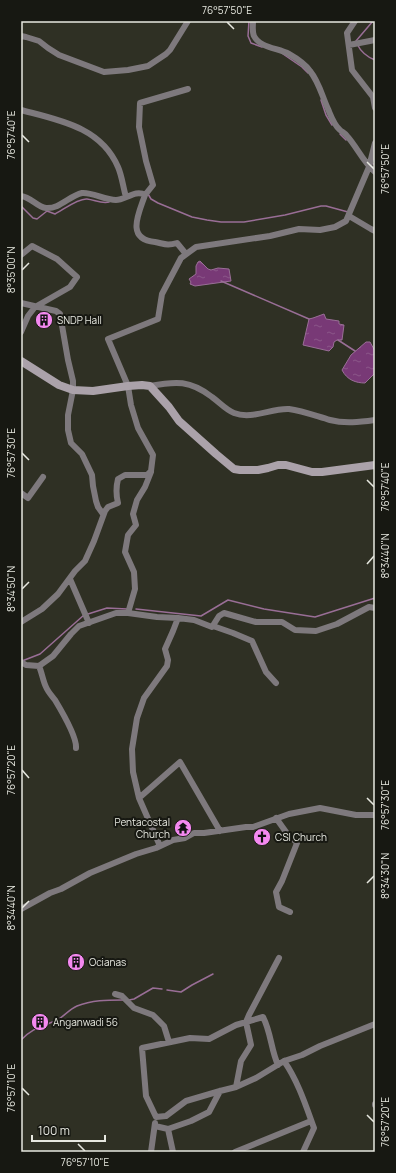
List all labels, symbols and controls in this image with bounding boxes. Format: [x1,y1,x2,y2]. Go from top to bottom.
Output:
text: 76°57'50"E [202,3,252,17]
text: 76°57'40"E [4,110,18,160]
text: 76°57'50"E [378,144,392,194]
text: 8°35'00"N [4,246,18,293]
building icon: SNDP Hall [34,310,54,330]
place label: SNDP Hall [57,313,102,327]
text: 76°57'30"E [4,428,18,478]
text: 76°57'40"E [378,462,392,512]
text: 8°34'40"N [378,533,392,579]
text: 8°34'50"N [4,566,18,612]
text: 76°57'20"E [4,745,18,795]
text: 76°57'30"E [378,780,392,830]
place label: Pentacostal Church [114,815,170,841]
temple icon: Pentacostal Church [173,818,193,838]
church icon: CSI Church [252,827,272,847]
place label: CSI Church [275,830,327,844]
text: 8°34'30"N [378,853,392,899]
text: 8°34'40"N [4,885,18,931]
building icon: Ocianas [66,952,86,972]
place label: Ocianas [89,955,126,969]
building icon: Anganwadi 56 [30,1012,50,1032]
place label: Anganwadi 56 [53,1015,118,1029]
text: 76°57'10"E [4,1064,18,1112]
text: 76°57'20"E [378,1097,392,1147]
scale bar [32,1117,105,1143]
text: 100 m [38,1122,70,1139]
text: 76°57'10"E [61,1155,109,1169]

